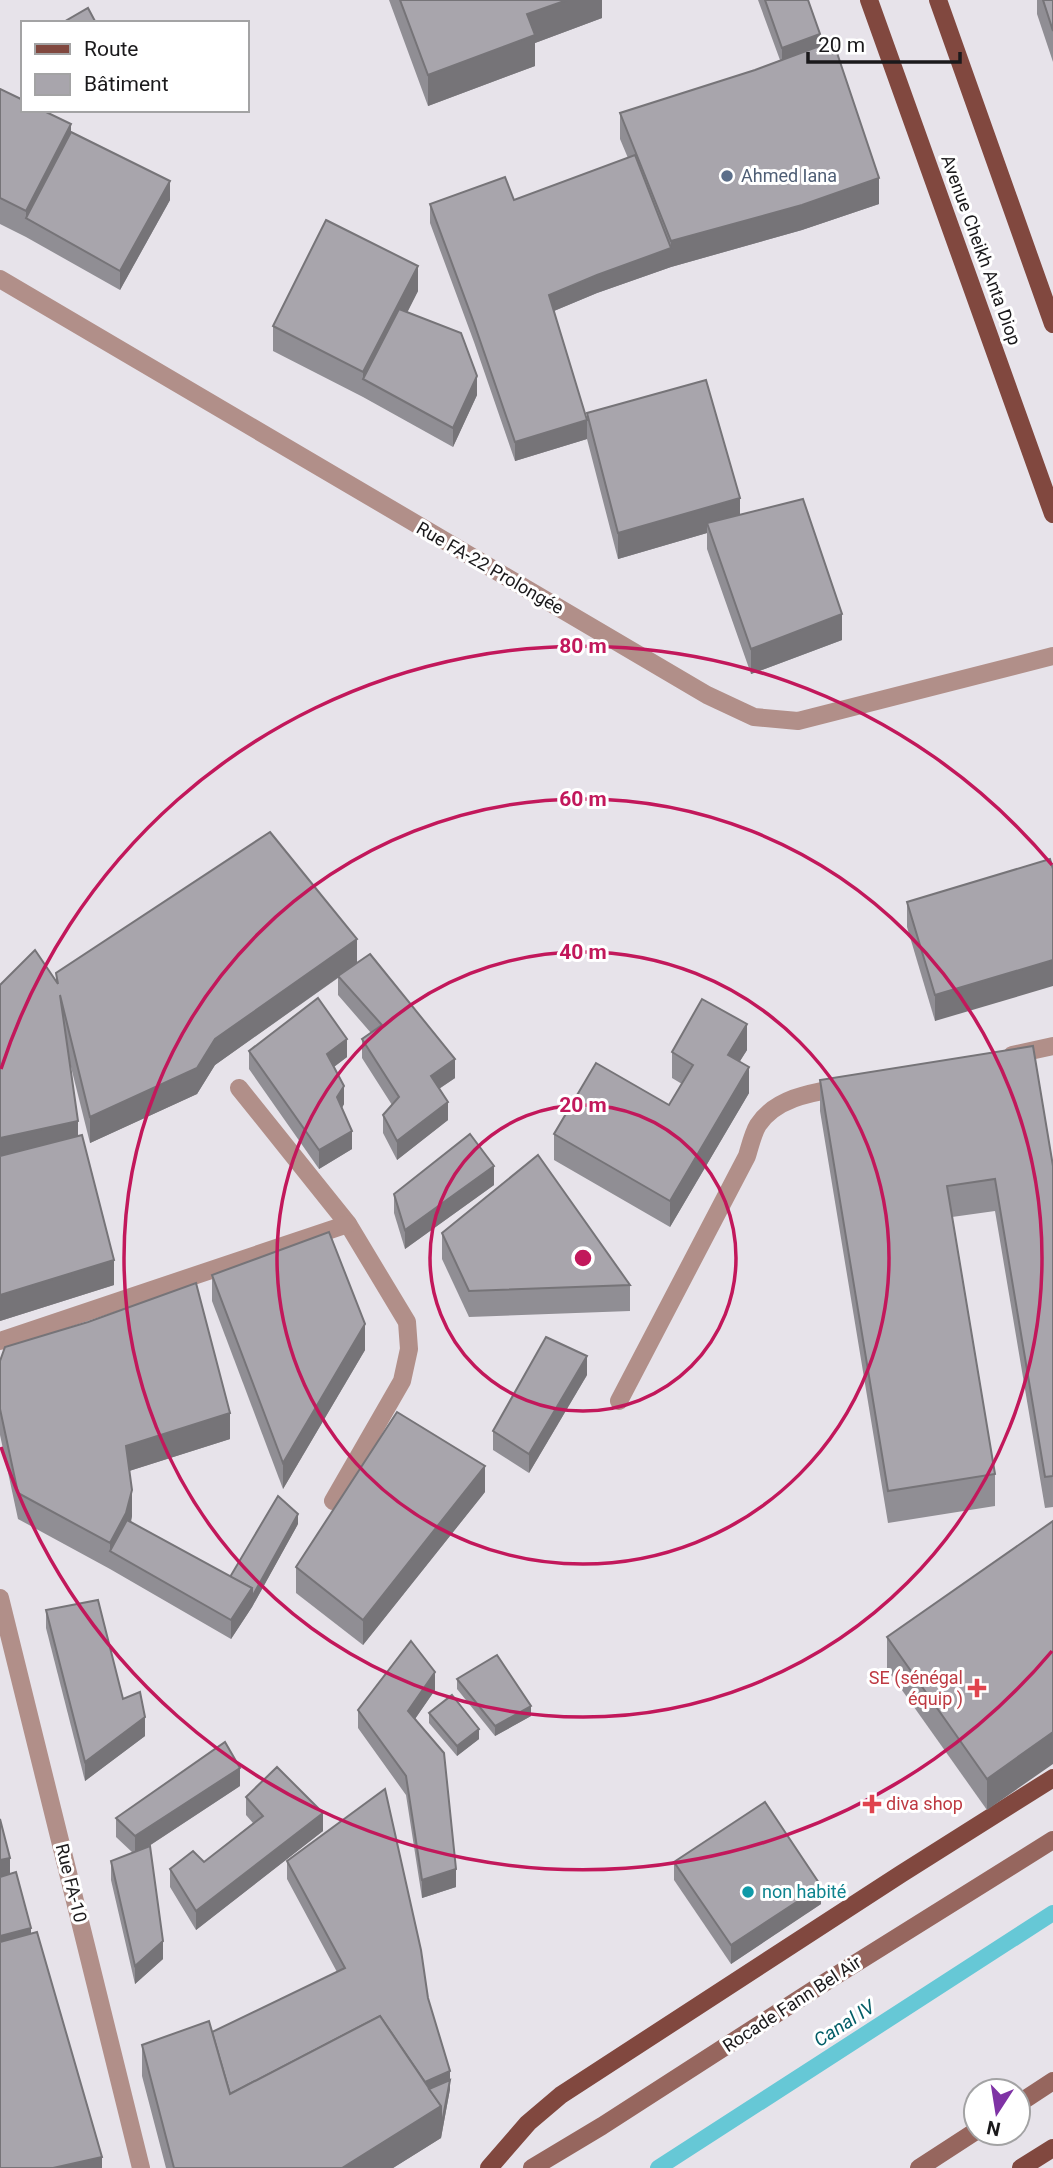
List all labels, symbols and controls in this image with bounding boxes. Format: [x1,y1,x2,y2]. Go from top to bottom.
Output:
legend [21,21,248,112]
scale bar [808,21,960,65]
text: 20 m [818,33,865,57]
text: Route [84,37,139,61]
text: Bâtiment [84,72,169,96]
street label: Avenue Cheikh Anta Diop [937,152,1026,348]
place label: Ahmed Iana [741,165,837,186]
marker: Ahmed Iana [719,168,735,184]
street label: Rue FA-22 Prolongée [413,517,567,618]
text: 80 m [559,634,607,658]
text: 60 m [559,787,607,811]
text: 40 m [559,940,607,964]
text: 20 m [559,1093,607,1117]
centre of rings [571,1246,595,1270]
place label: SE (sénégal équip ) [869,1667,963,1710]
marker: SE (sénégal équip ) [969,1680,985,1696]
place label: diva shop [886,1793,963,1814]
marker: diva shop [864,1796,880,1812]
street label: Rue FA-10 [52,1841,91,1924]
place label: non habité [762,1881,846,1902]
marker: non habité [740,1884,756,1900]
street label: Rocade Fann Bel Air [719,1951,865,2056]
water label: Canal IV [809,1995,880,2052]
north arrow [962,2077,1032,2147]
text: N [985,2115,1003,2141]

